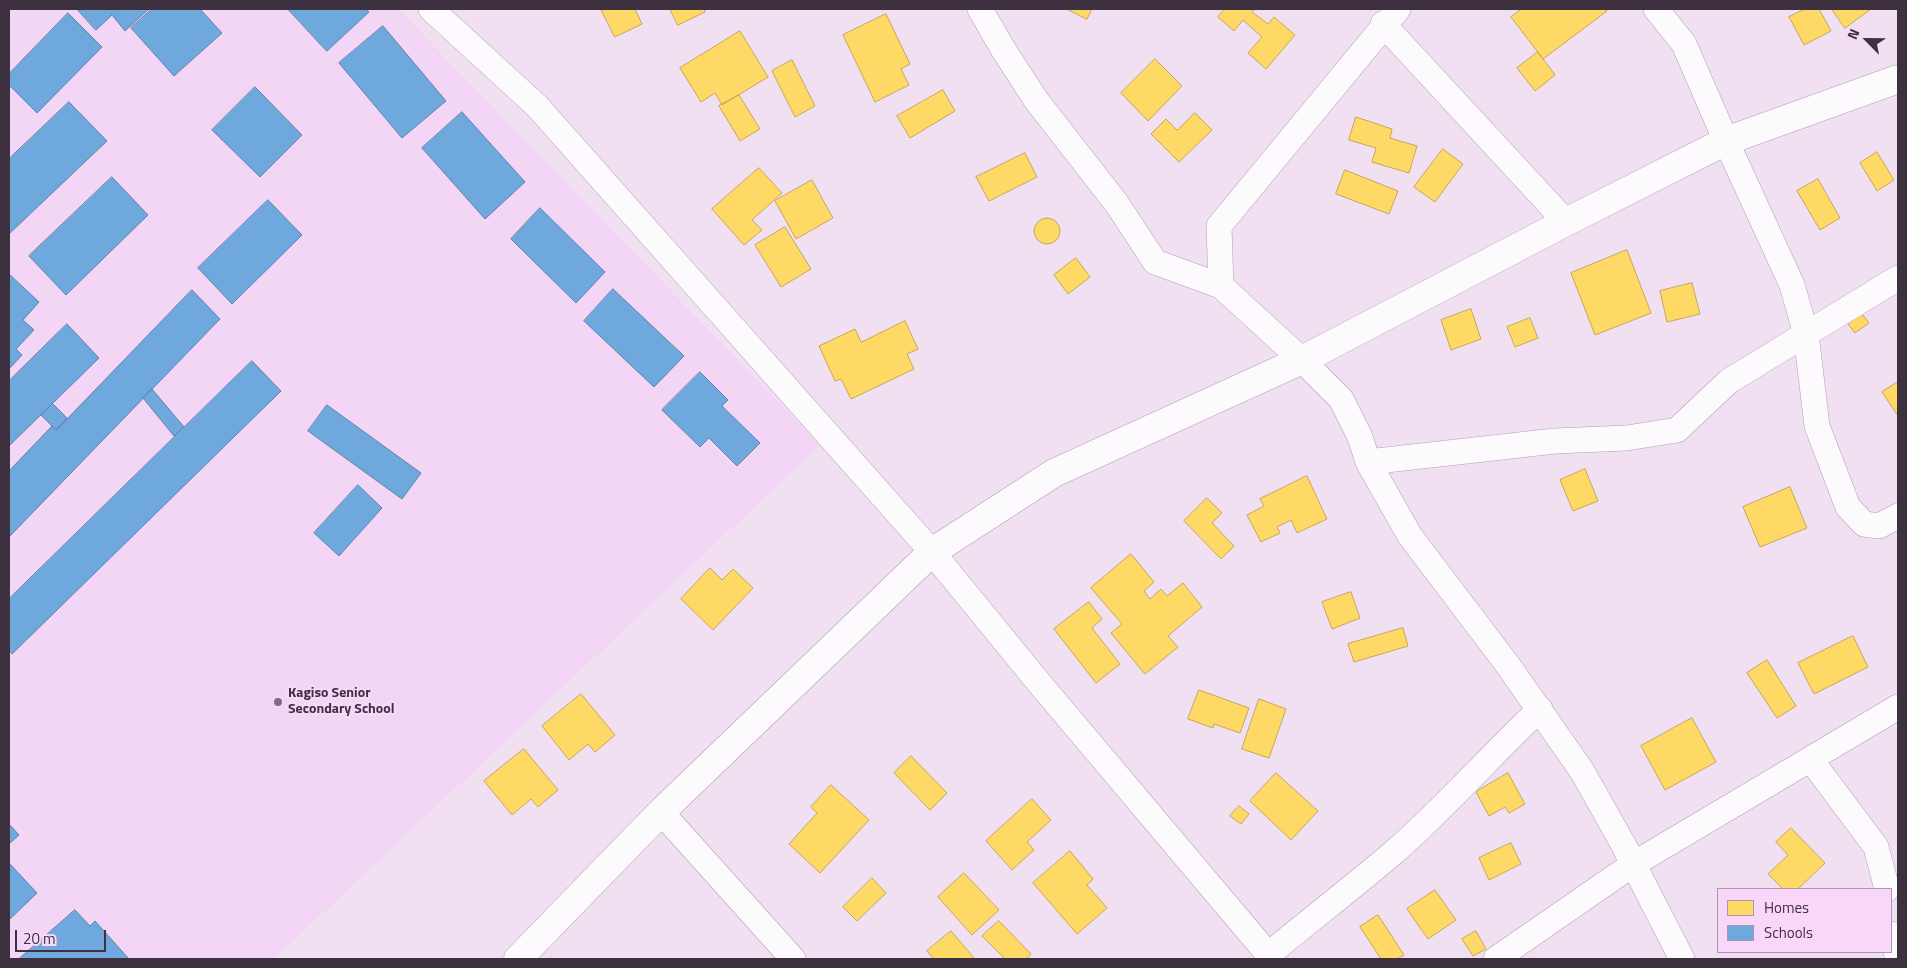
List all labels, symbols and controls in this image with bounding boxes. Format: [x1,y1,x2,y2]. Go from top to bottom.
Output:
north arrow [1842,15,1892,65]
text: N [1841,25,1864,43]
place label: Kagiso Senior Secondary School [288,686,395,719]
marker: Kagiso Senior Secondary School [272,696,284,708]
legend [1717,888,1892,953]
text: Homes [1764,896,1809,919]
scale bar [18,920,109,952]
text: Schools [1764,921,1813,944]
text: 20 m [23,927,56,950]

